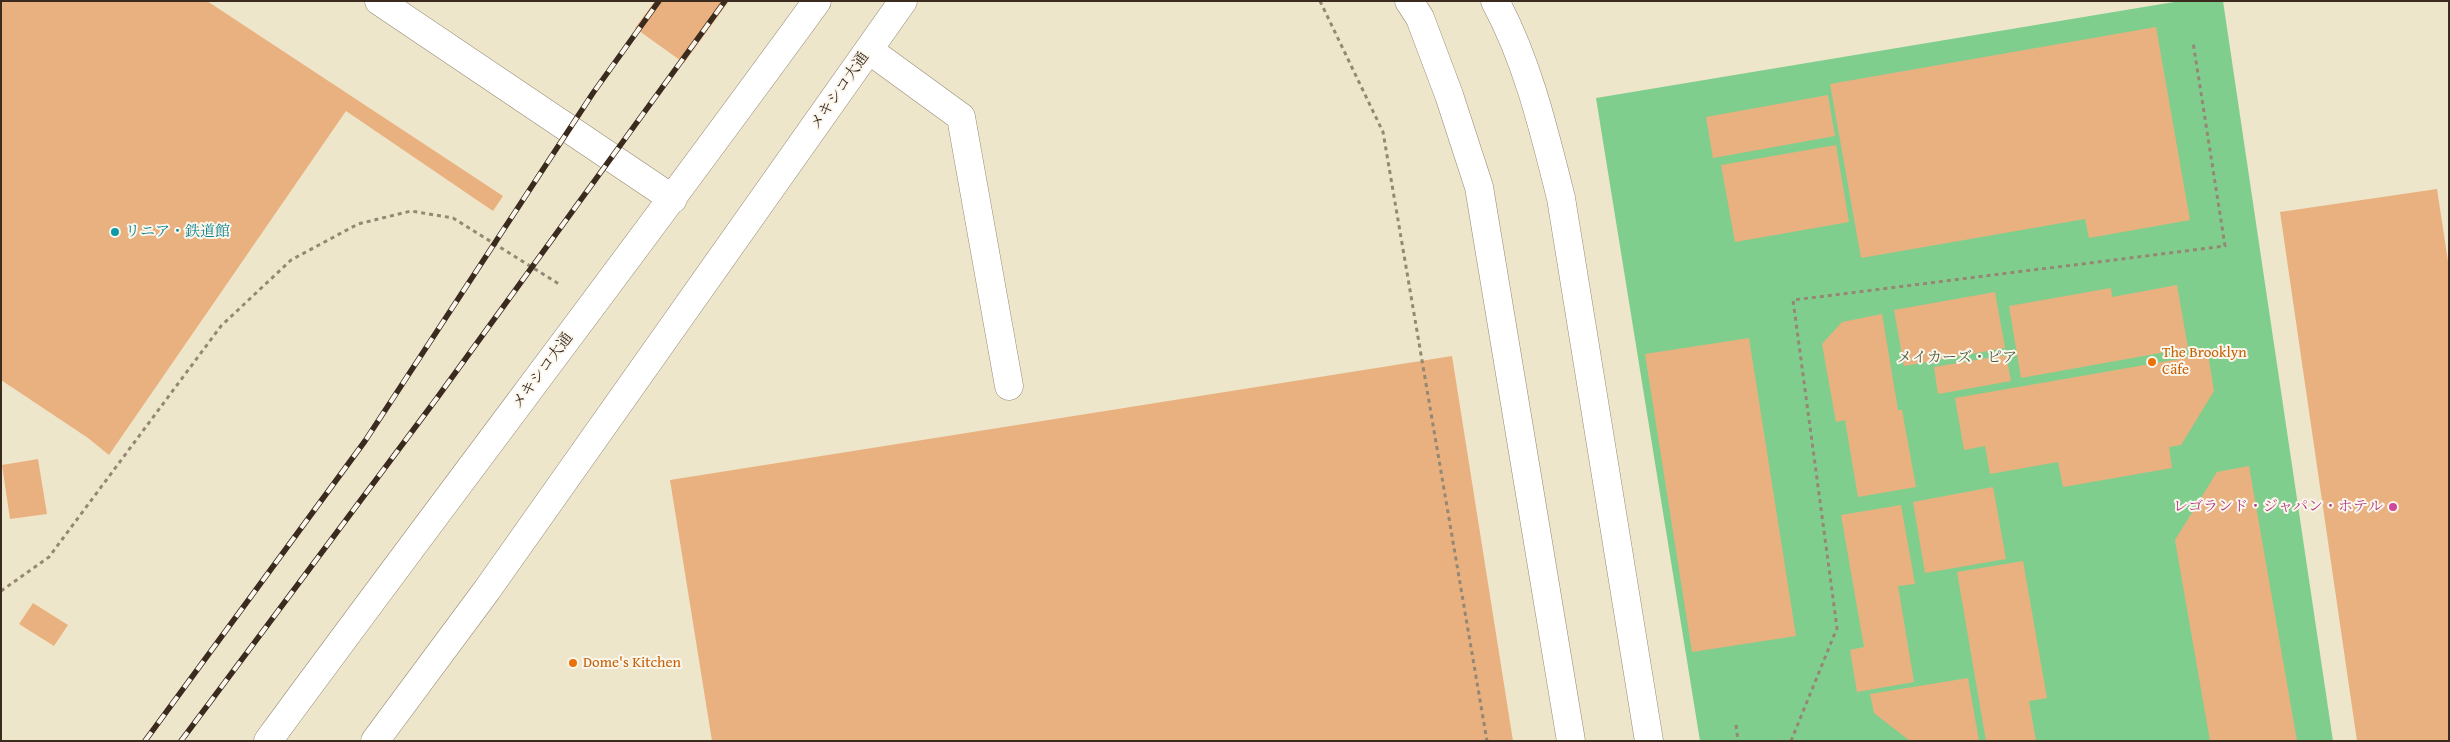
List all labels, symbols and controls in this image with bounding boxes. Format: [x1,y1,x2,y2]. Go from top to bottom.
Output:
street label: メキシコ大通 [807,49,873,133]
place label: リニア・鉄道館 [125,223,230,241]
marker: リニア・鉄道館 [109,226,121,238]
street label: メキシコ大通 [509,330,577,412]
place label: The Brooklyn Cäfe [2162,344,2247,379]
park label: メイカーズ・ピア [1897,349,2017,367]
marker: The Brooklyn Cäfe [2146,356,2158,368]
place label: レゴランド・ジャパン・ホテル [2173,498,2383,516]
marker: レゴランド・ジャパン・ホテル [2387,501,2399,513]
place label: Dome's Kitchen [583,654,681,672]
marker: Dome's Kitchen [567,657,579,669]

